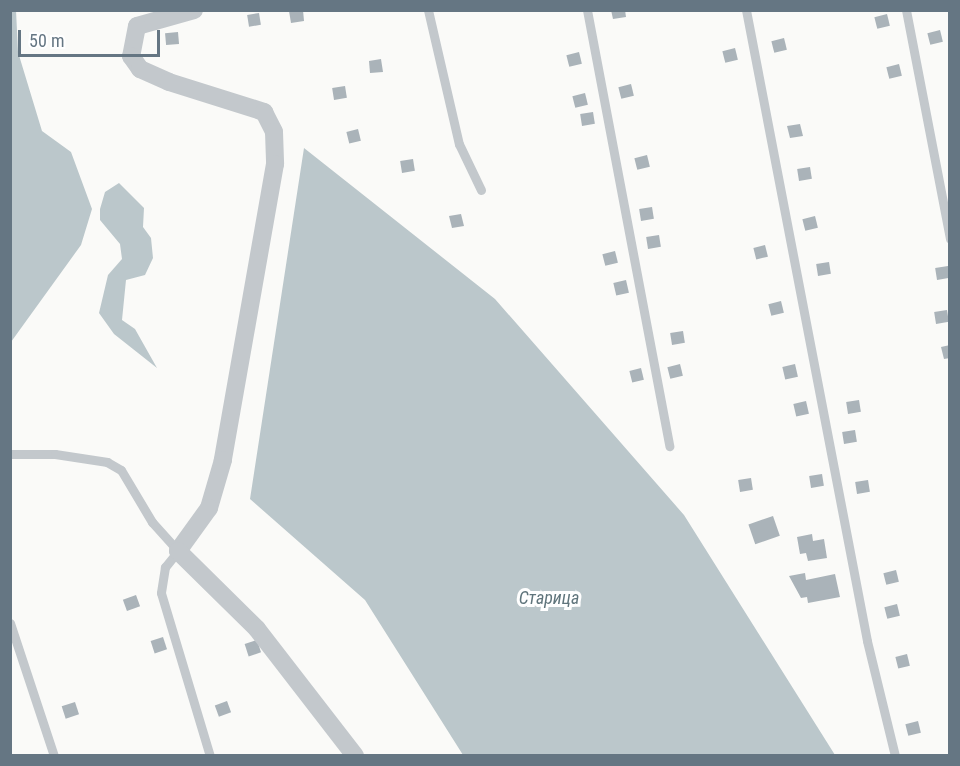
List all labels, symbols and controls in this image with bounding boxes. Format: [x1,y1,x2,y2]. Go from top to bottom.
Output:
scale bar [21,18,164,56]
text: 50 m [29,30,64,51]
water label: Старица [519,587,579,609]

